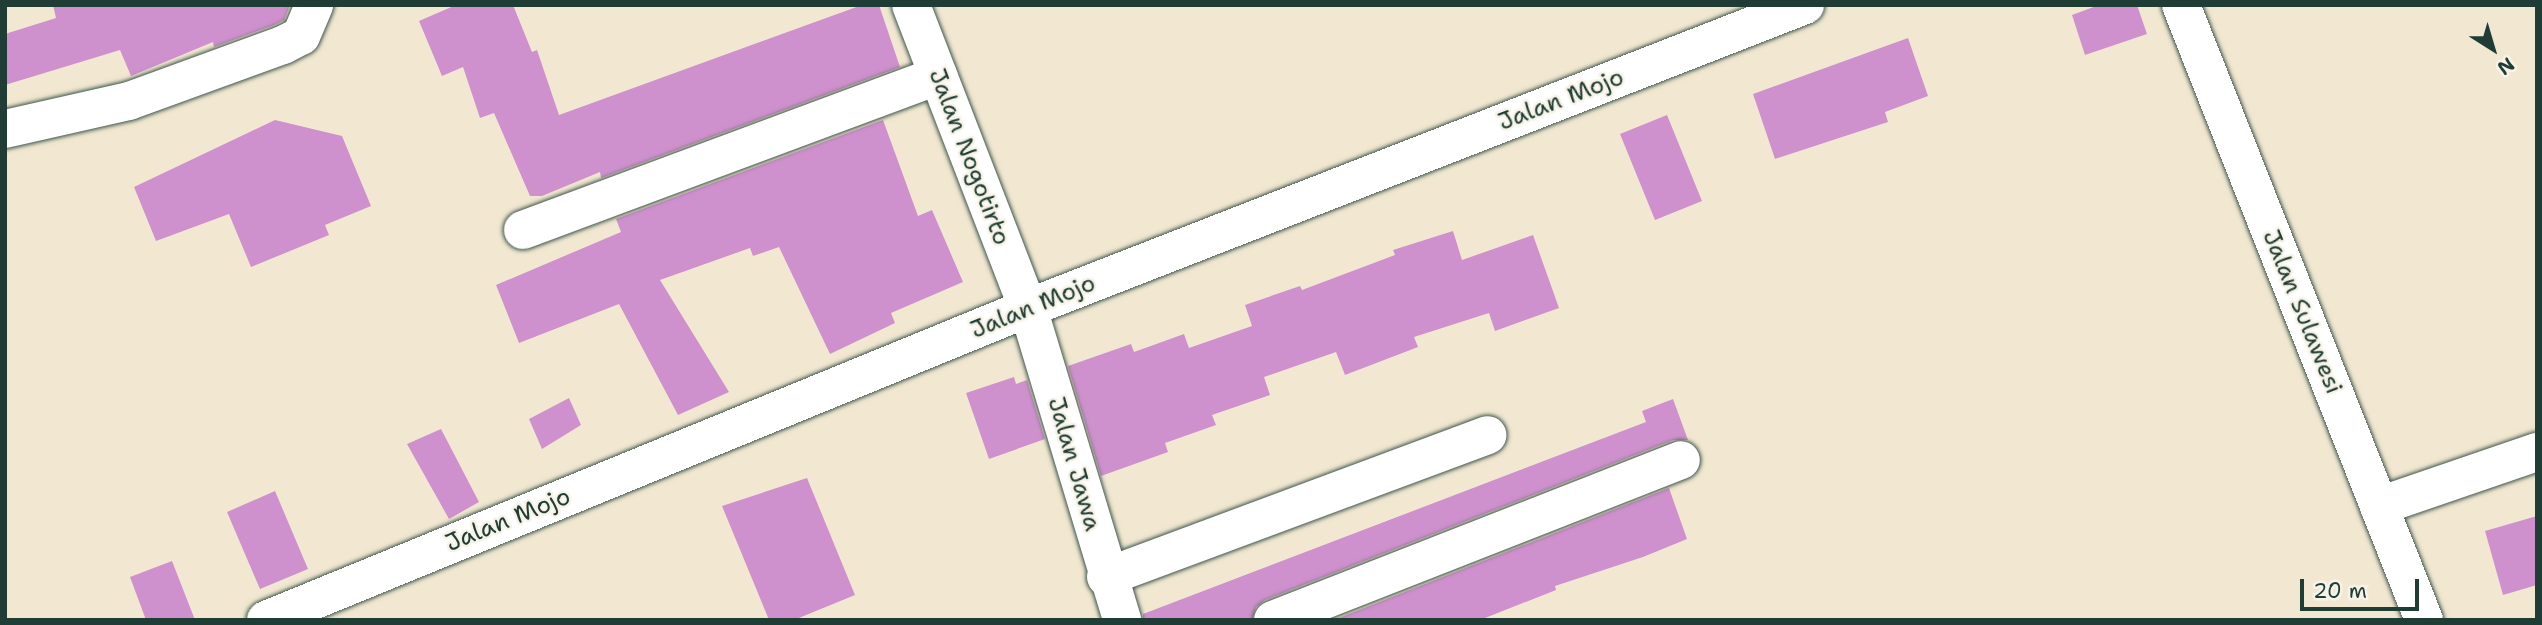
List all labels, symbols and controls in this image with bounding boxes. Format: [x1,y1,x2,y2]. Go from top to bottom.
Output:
north arrow [2458,14,2528,84]
text: N [2492,52,2519,81]
street label: Jalan Mojo [1494,63,1628,137]
street label: Jalan Nogotirto [922,65,1016,249]
street label: Jalan Sulawesi [2256,226,2348,398]
street label: Jalan Mojo [966,269,1100,345]
street label: Jalan Jawa [1041,394,1107,534]
street label: Jalan Mojo [441,482,575,558]
scale bar [2304,566,2423,610]
text: 20 m [2313,577,2367,605]

